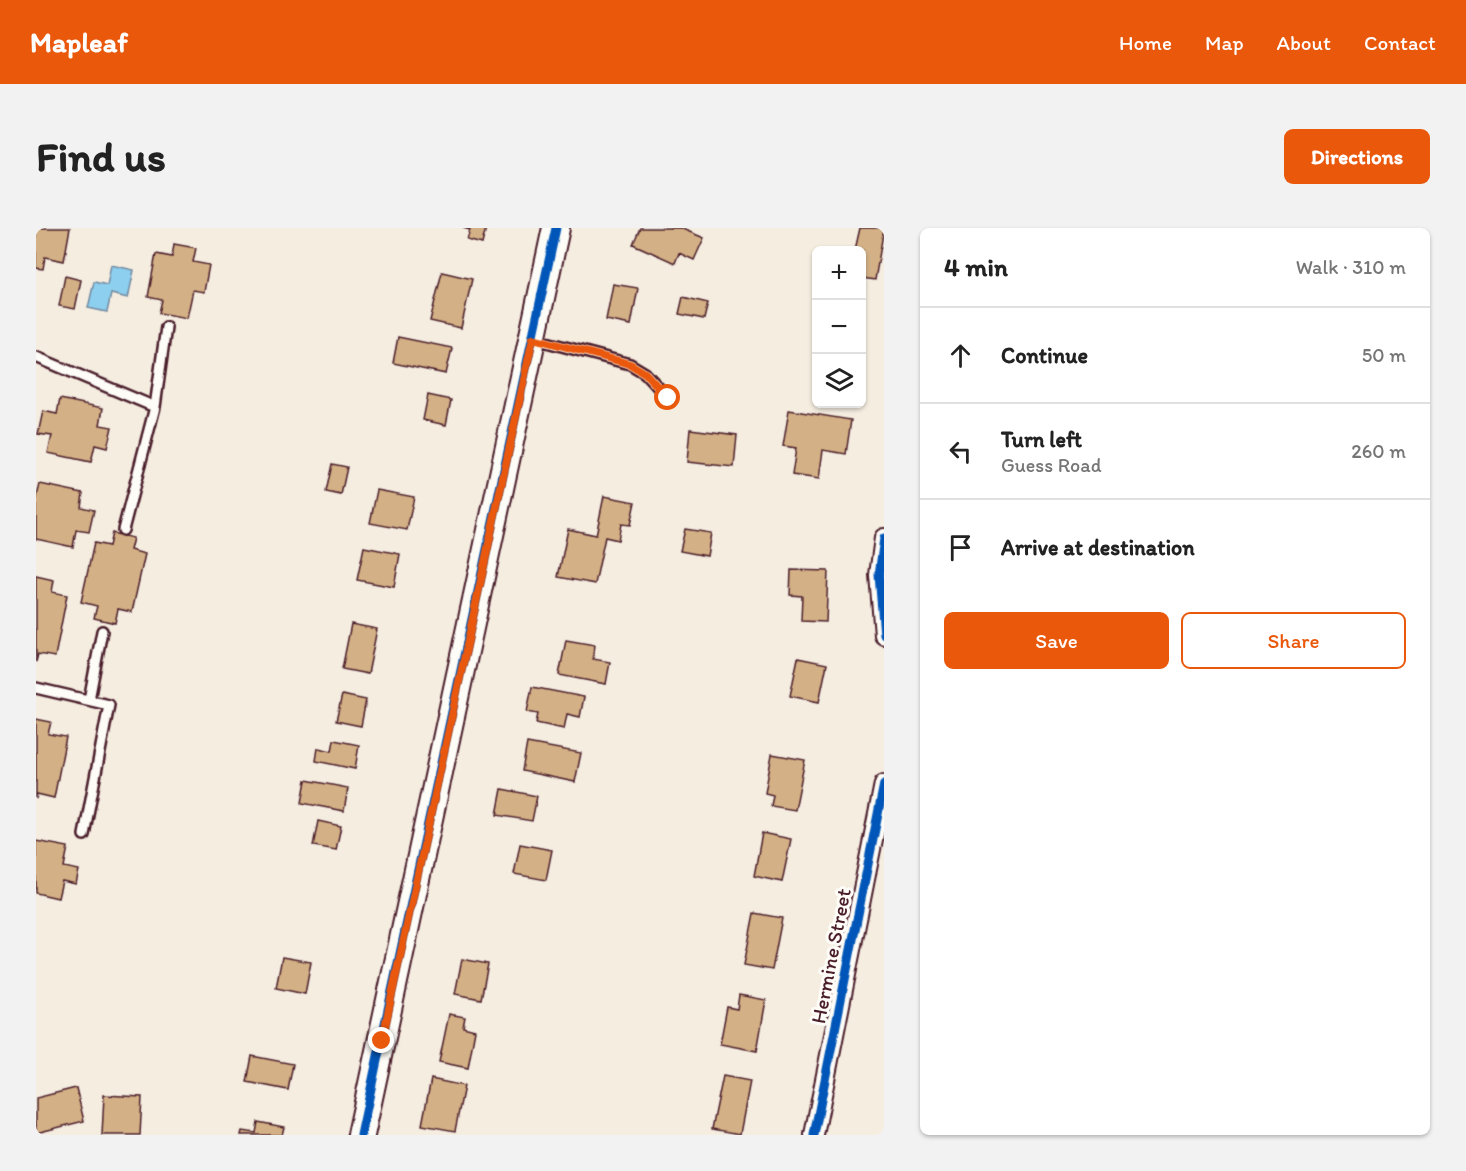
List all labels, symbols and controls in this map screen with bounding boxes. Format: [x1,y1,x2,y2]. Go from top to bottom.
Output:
text: Mapleaf [30,25,128,59]
text: Home [1119,30,1172,55]
text: Map [1205,30,1244,55]
text: About [1277,30,1331,55]
text: Contact [1364,30,1436,55]
button: Directions [1284,129,1430,184]
text: Find us [36,131,166,182]
map controls [812,246,866,408]
button: + [812,246,866,300]
text: 4 min [944,251,1008,283]
text: Walk · 310 m [1296,255,1406,279]
button: − [812,300,866,354]
icon: ahead [944,339,977,372]
text: Continue [1001,342,1088,369]
text: 50 m [1362,343,1406,367]
button: layers [812,354,866,408]
route start [654,384,680,410]
text: Turn left [1001,426,1082,453]
icon: left [944,435,977,468]
text: 260 m [1351,439,1406,463]
text: Guess Road [1001,453,1102,477]
icon: arrive [944,531,977,564]
text: Arrive at destination [1001,534,1195,561]
button: Save [944,612,1169,669]
button: Share [1181,612,1406,669]
street label: Hermine Street [805,886,856,1026]
route end [368,1027,394,1053]

